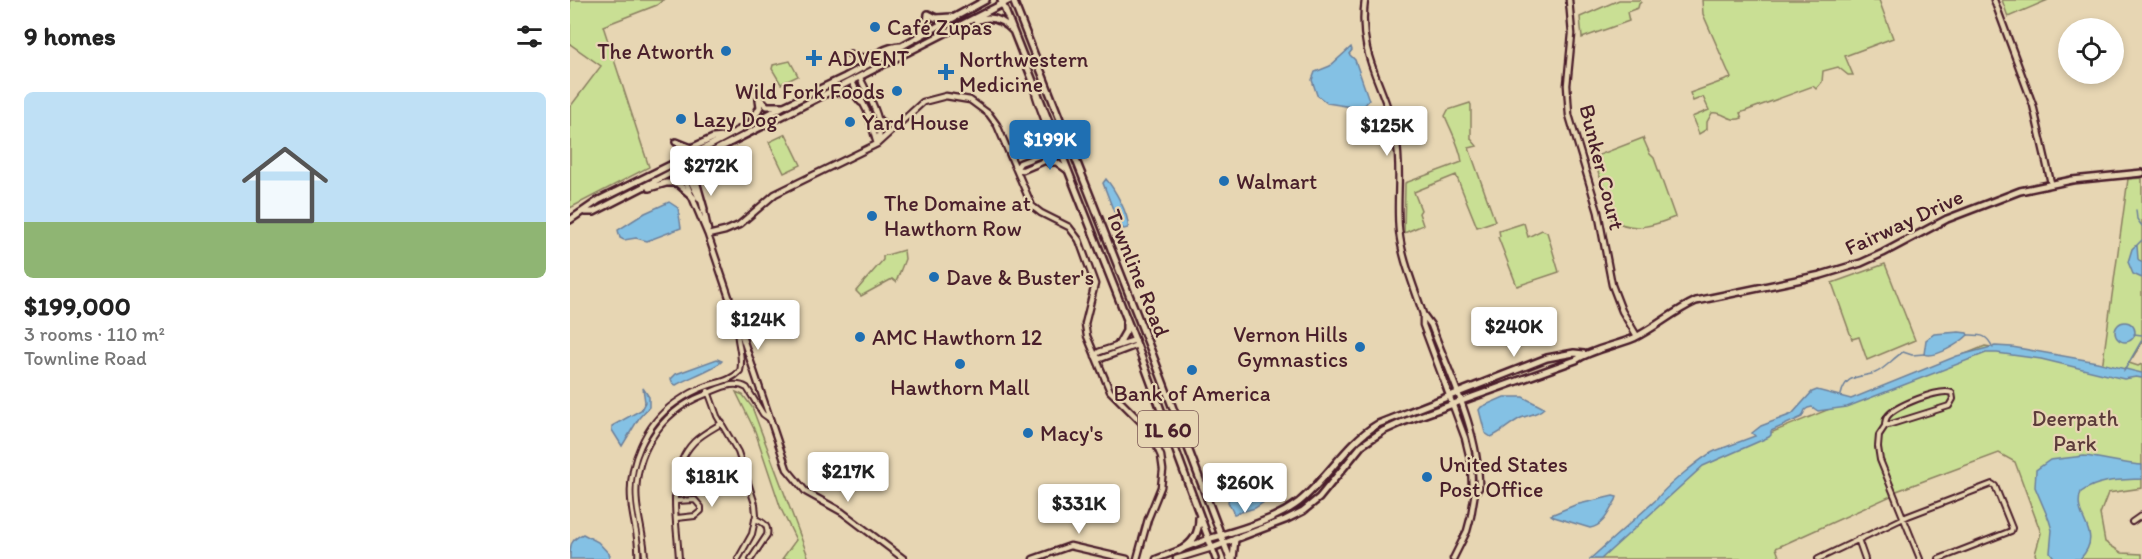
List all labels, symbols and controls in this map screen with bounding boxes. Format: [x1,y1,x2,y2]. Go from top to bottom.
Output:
place label: Café Zupas [887,14,992,41]
map controls [2058,18,2124,84]
button: locate [2058,18,2124,84]
text: 9 homes [24,20,116,52]
icon: filters [513,20,546,53]
marker: Café Zupas [868,20,882,34]
place label: The Atworth [597,38,714,65]
marker: The Atworth [719,44,733,58]
place label: ADVENT [828,45,910,72]
place label: Northwestern Medicine [959,46,1089,98]
marker: ADVENT [805,49,823,67]
marker: Northwestern Medicine [937,63,955,81]
place label: Wild Fork Foods [735,78,885,105]
marker: Wild Fork Foods [890,84,904,98]
street label: Bunker Court [1573,101,1631,233]
place label: Lazy Dog [693,106,778,133]
pin: $125K [1345,106,1429,157]
place label: Yard House [862,109,969,136]
marker: Lazy Dog [674,112,688,126]
text: $125K [1360,113,1414,137]
marker: Yard House [843,115,857,129]
pin: $199K [1008,120,1092,171]
text: $199K [1023,127,1077,151]
icon: home [231,131,339,239]
pin: $272K [669,146,753,197]
text: $272K [684,153,738,177]
place label: Walmart [1236,168,1317,195]
marker: Walmart [1217,174,1231,188]
street label: Fairway Drive [1840,183,1968,261]
place label: The Domaine at Hawthorn Row [884,190,1031,242]
street label: Townline Road [1100,205,1176,341]
marker: The Domaine at Hawthorn Row [865,209,879,223]
place label: Dave & Buster's [946,264,1094,291]
marker: Dave & Buster's [927,270,941,284]
text: $199,000 [24,290,131,322]
pin: $124K [716,300,800,351]
text: $124K [731,307,785,331]
pin: $240K [1472,307,1556,358]
text: $240K [1485,314,1543,338]
place label: Vernon Hills Gymnastics [1233,321,1348,373]
text: 3 rooms · 110 m² [24,322,165,346]
place label: AMC Hawthorn 12 [872,324,1043,351]
marker: AMC Hawthorn 12 [853,330,867,344]
marker: Vernon Hills Gymnastics [1353,340,1367,354]
text: Townline Road [24,346,147,370]
marker: Hawthorn Mall [953,357,967,371]
marker: Bank of America [1185,363,1199,377]
place label: Hawthorn Mall [890,374,1030,401]
place label: Bank of America [1114,380,1271,407]
park label: Deerpath Park [2032,405,2118,457]
road number: IL 60 [1138,411,1198,447]
place label: Macy's [1040,420,1103,447]
marker: Macy's [1021,426,1035,440]
place label: United States Post Office [1439,451,1568,503]
pin: $217K [806,452,890,503]
pin: $181K [670,457,754,508]
text: $217K [822,459,874,483]
pin: $260K [1203,463,1287,514]
text: $181K [686,464,738,488]
text: $260K [1217,470,1273,494]
marker: United States Post Office [1420,470,1434,484]
pin: $331K [1037,484,1121,535]
text: $331K [1052,491,1106,515]

